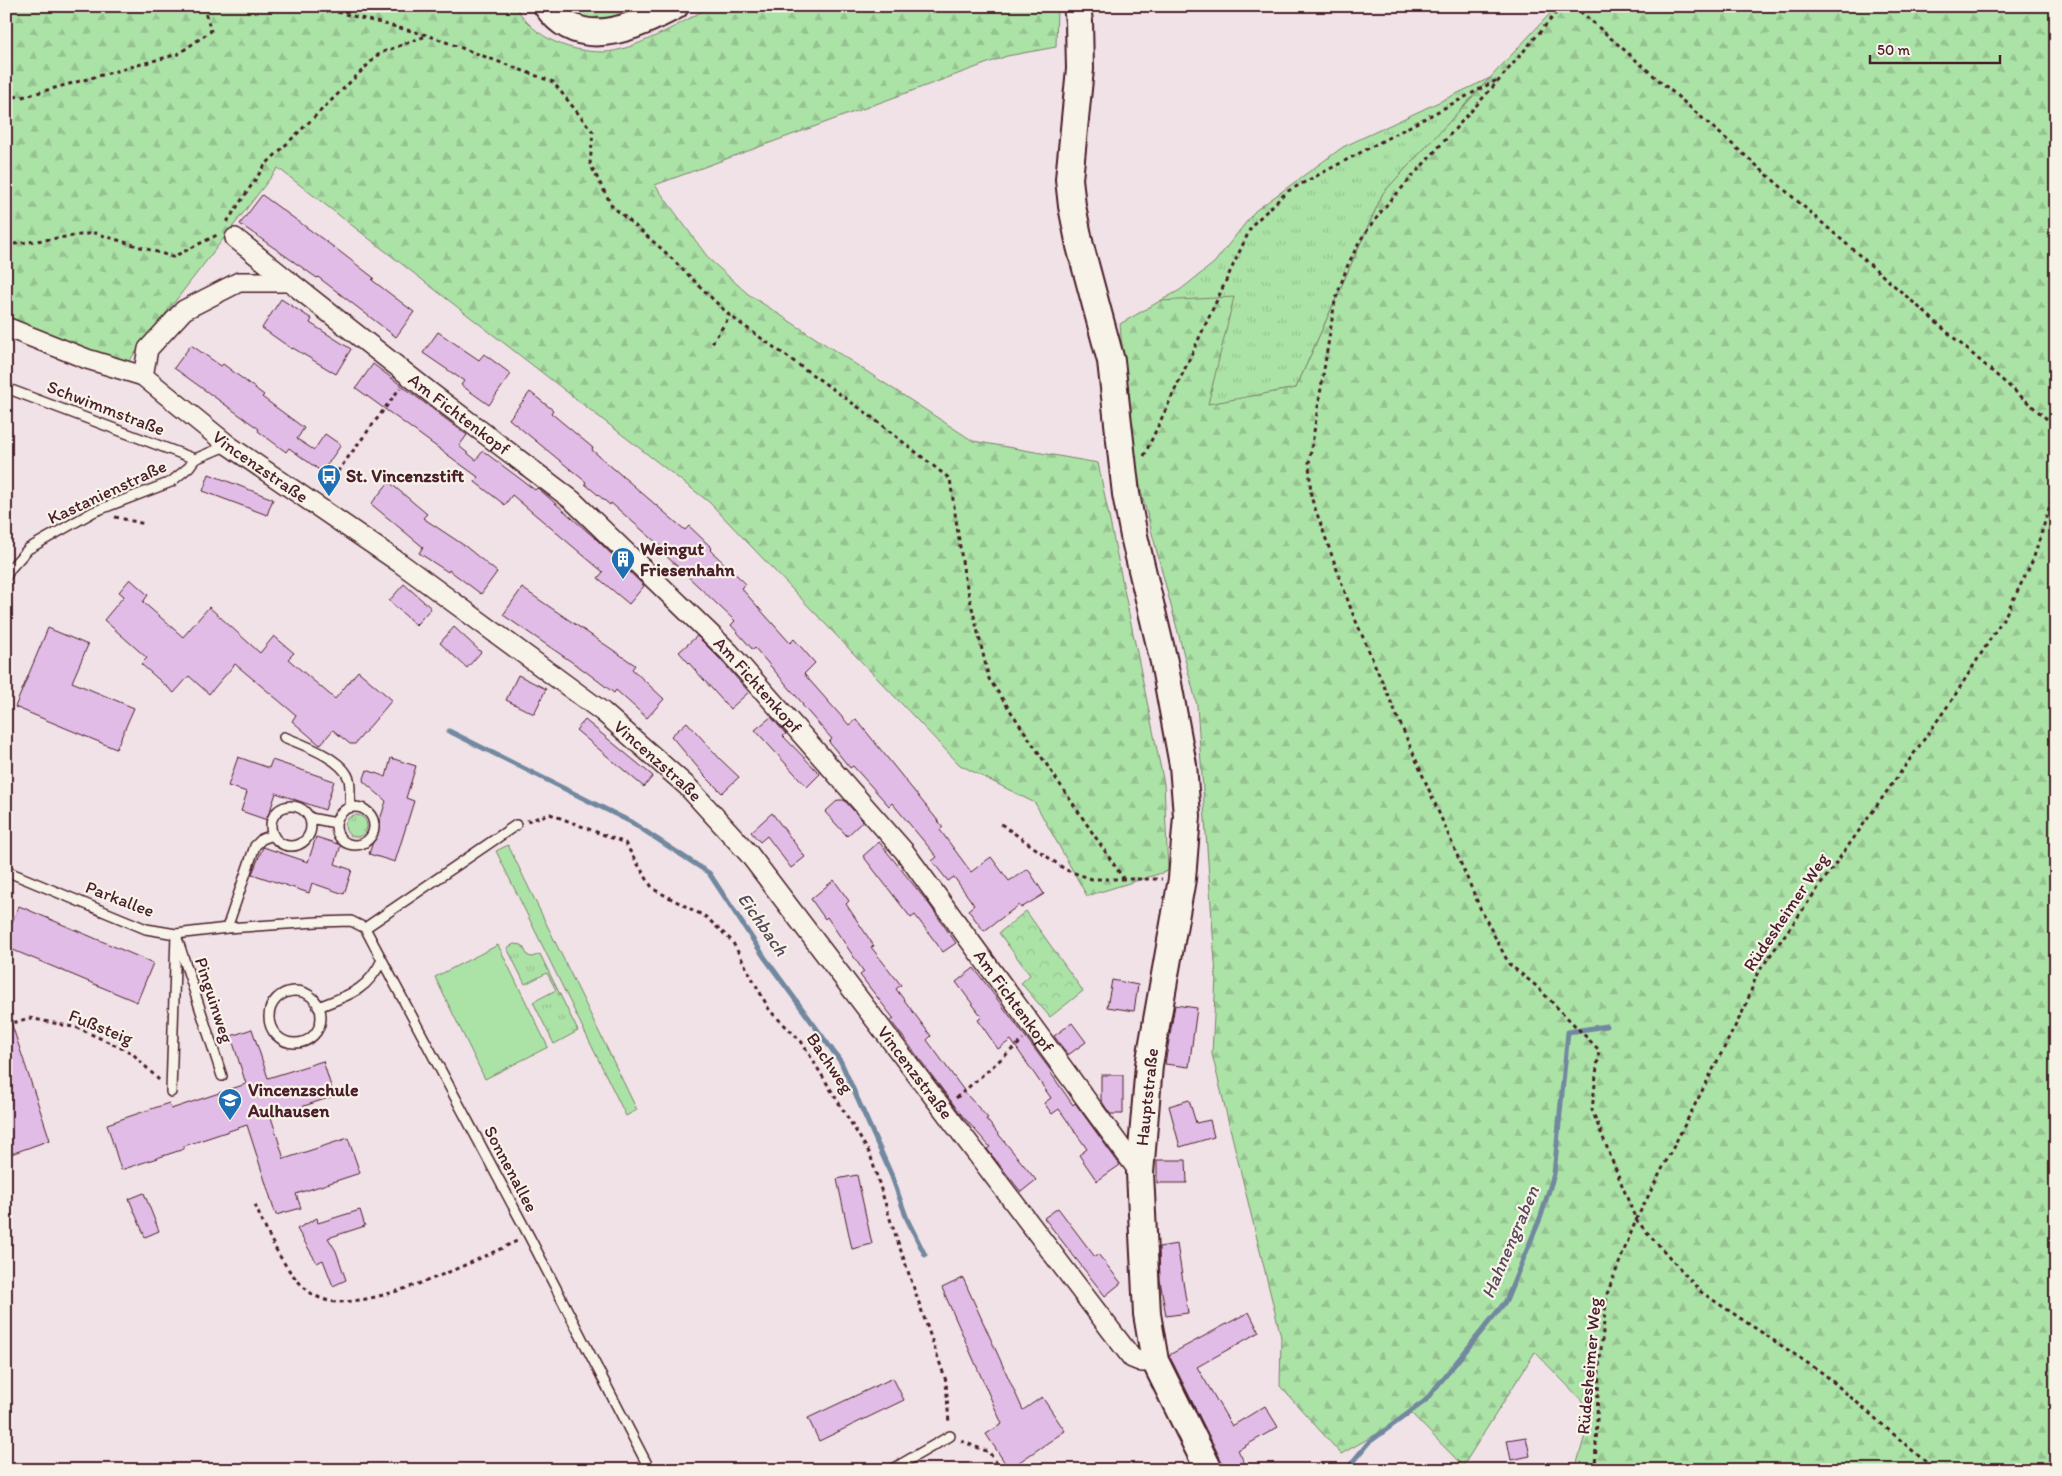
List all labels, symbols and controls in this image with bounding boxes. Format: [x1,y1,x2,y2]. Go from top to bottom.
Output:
scale bar [1870,32,2000,64]
text: 50 m [1877,41,1910,59]
street label: Am Fichtenkopf [404,368,515,460]
street label: Schwimmstraße [44,375,168,441]
street label: Vincenzstraße [208,426,312,508]
street label: Kastanienstraße [44,455,170,529]
bus stop icon: St. Vincenzstift [316,463,342,497]
place label: St. Vincenzstift [346,465,465,487]
place label: Weingut Friesenhahn [640,538,736,581]
building icon: Weingut Friesenhahn [610,546,636,580]
street label: Am Fichtenkopf [709,632,807,738]
street label: Vincenzstraße [609,715,707,806]
street label: Rüdesheimer Weg [1738,848,1834,975]
street label: Parkallee [83,876,157,922]
water label: Eichbach [733,888,793,960]
street label: Am Fichtenkopf [969,945,1059,1057]
street label: Pinguinweg [190,954,238,1046]
street label: Fußsteig [66,1004,137,1050]
street label: Vincenzstraße [873,1021,958,1124]
street label: Bachweg [802,1028,859,1098]
street label: Hauptstraße [1131,1047,1163,1147]
place label: Vincenzschule Aulhausen [247,1079,359,1122]
school or university icon: Vincenzschule Aulhausen [217,1087,243,1121]
street label: Sonnenallee [479,1122,543,1216]
water label: Hahnengraben [1476,1182,1544,1302]
street label: Rüdesheimer Weg [1572,1296,1606,1436]

